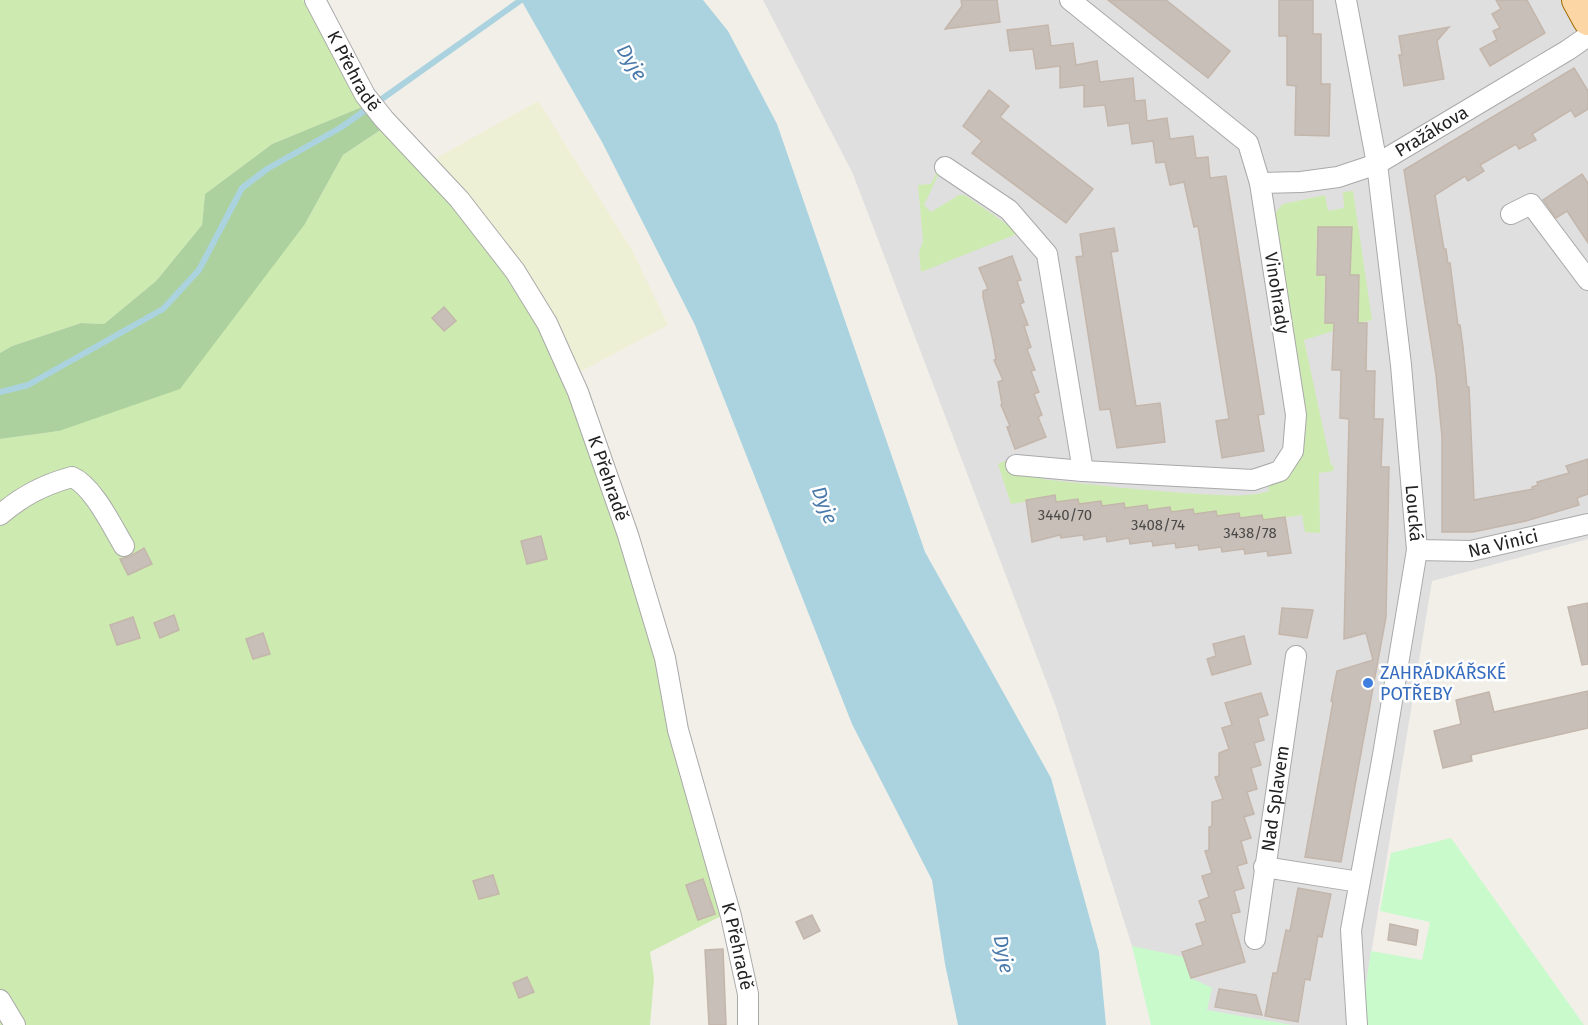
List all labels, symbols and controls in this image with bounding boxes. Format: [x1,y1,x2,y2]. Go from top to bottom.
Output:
street label: K Přehradě [322,27,385,116]
water label: Dyje [612,39,652,85]
street label: Pražákova [1391,101,1472,162]
street label: Vinohrady [1260,251,1294,336]
street label: K Přehradě [583,433,633,524]
water label: Dyje [807,483,843,527]
street label: Loucká [1400,484,1427,542]
house number: 3440/70 [1038,506,1092,524]
house number: 3408/74 [1131,516,1185,534]
house number: 3438/78 [1223,524,1277,542]
street label: Na Vinici [1466,525,1540,562]
place label: ZAHRÁDKÁŘSKÉ POTŘEBY [1380,661,1506,705]
marker: ZAHRÁDKÁŘSKÉ POTŘEBY [1361,676,1375,690]
street label: Nad Splavem [1257,744,1294,853]
street label: K Přehradě [717,900,758,992]
water label: Dyje [989,933,1019,975]

